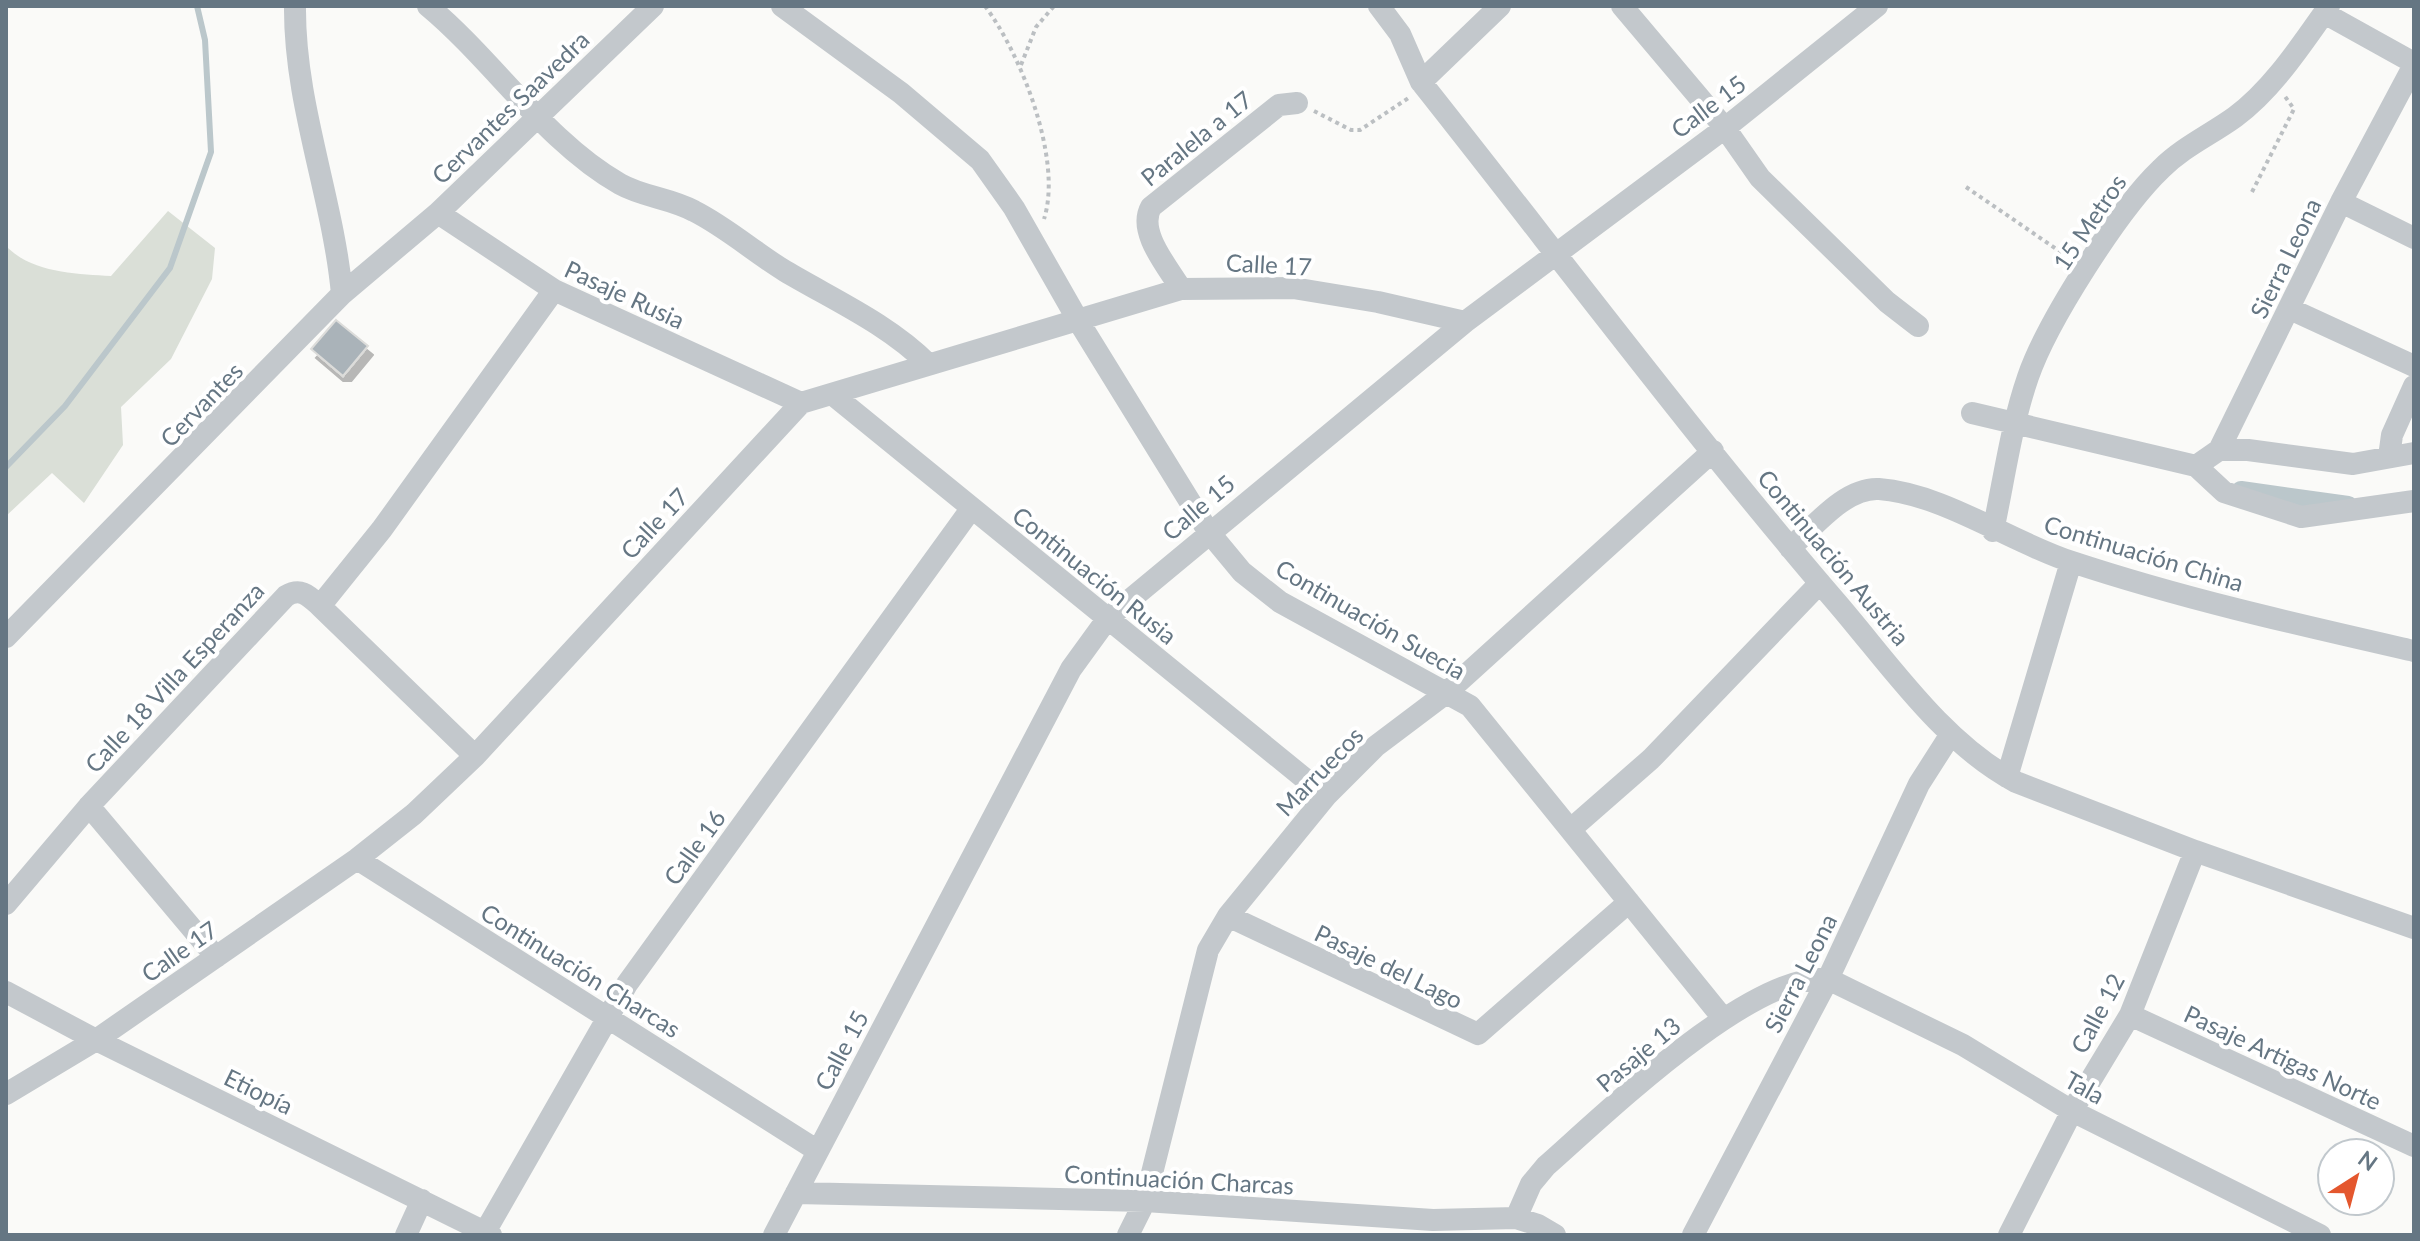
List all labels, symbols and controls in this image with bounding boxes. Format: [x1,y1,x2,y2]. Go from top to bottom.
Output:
street label: Cervantes Saavedra [425,25,595,189]
street label: Calle 15 [1665,69,1751,143]
street label: Paralela a 17 [1135,84,1257,192]
street label: 15 Metros [2046,169,2132,275]
street label: Sierra Leona [2244,193,2326,323]
street label: Calle 17 [1225,247,1313,281]
street label: Pasaje Rusia [560,254,690,334]
street label: Cervantes [154,356,248,452]
street label: Continuación Austria [1752,463,1916,651]
street label: Calle 15 [1156,468,1240,546]
street label: Calle 17 [614,482,694,564]
street label: Continuación Rusia [1007,500,1183,650]
street label: Continuación China [2041,509,2247,597]
street label: Continuación Suecia [1271,553,1471,685]
street label: Calle 18 Villa Esperanza [78,576,270,778]
street label: Marruecos [1269,720,1369,822]
street label: Calle 16 [657,804,731,890]
street label: Continuación Charcas [476,897,686,1043]
street label: Sierra Leona [1758,909,1842,1037]
street label: Calle 17 [135,914,223,988]
street label: Pasaje del Lago [1310,918,1468,1014]
street label: Calle 12 [2064,968,2130,1058]
street label: Pasaje Artigas Norte [2180,999,2386,1115]
street label: Calle 15 [808,1005,874,1095]
street label: Pasaje 13 [1590,1011,1686,1097]
street label: Etiopía [220,1062,298,1120]
street label: Tala [2060,1064,2110,1110]
north arrow [2316,1137,2396,1217]
text: N [2353,1145,2383,1176]
street label: Continuación Charcas [1063,1159,1295,1199]

